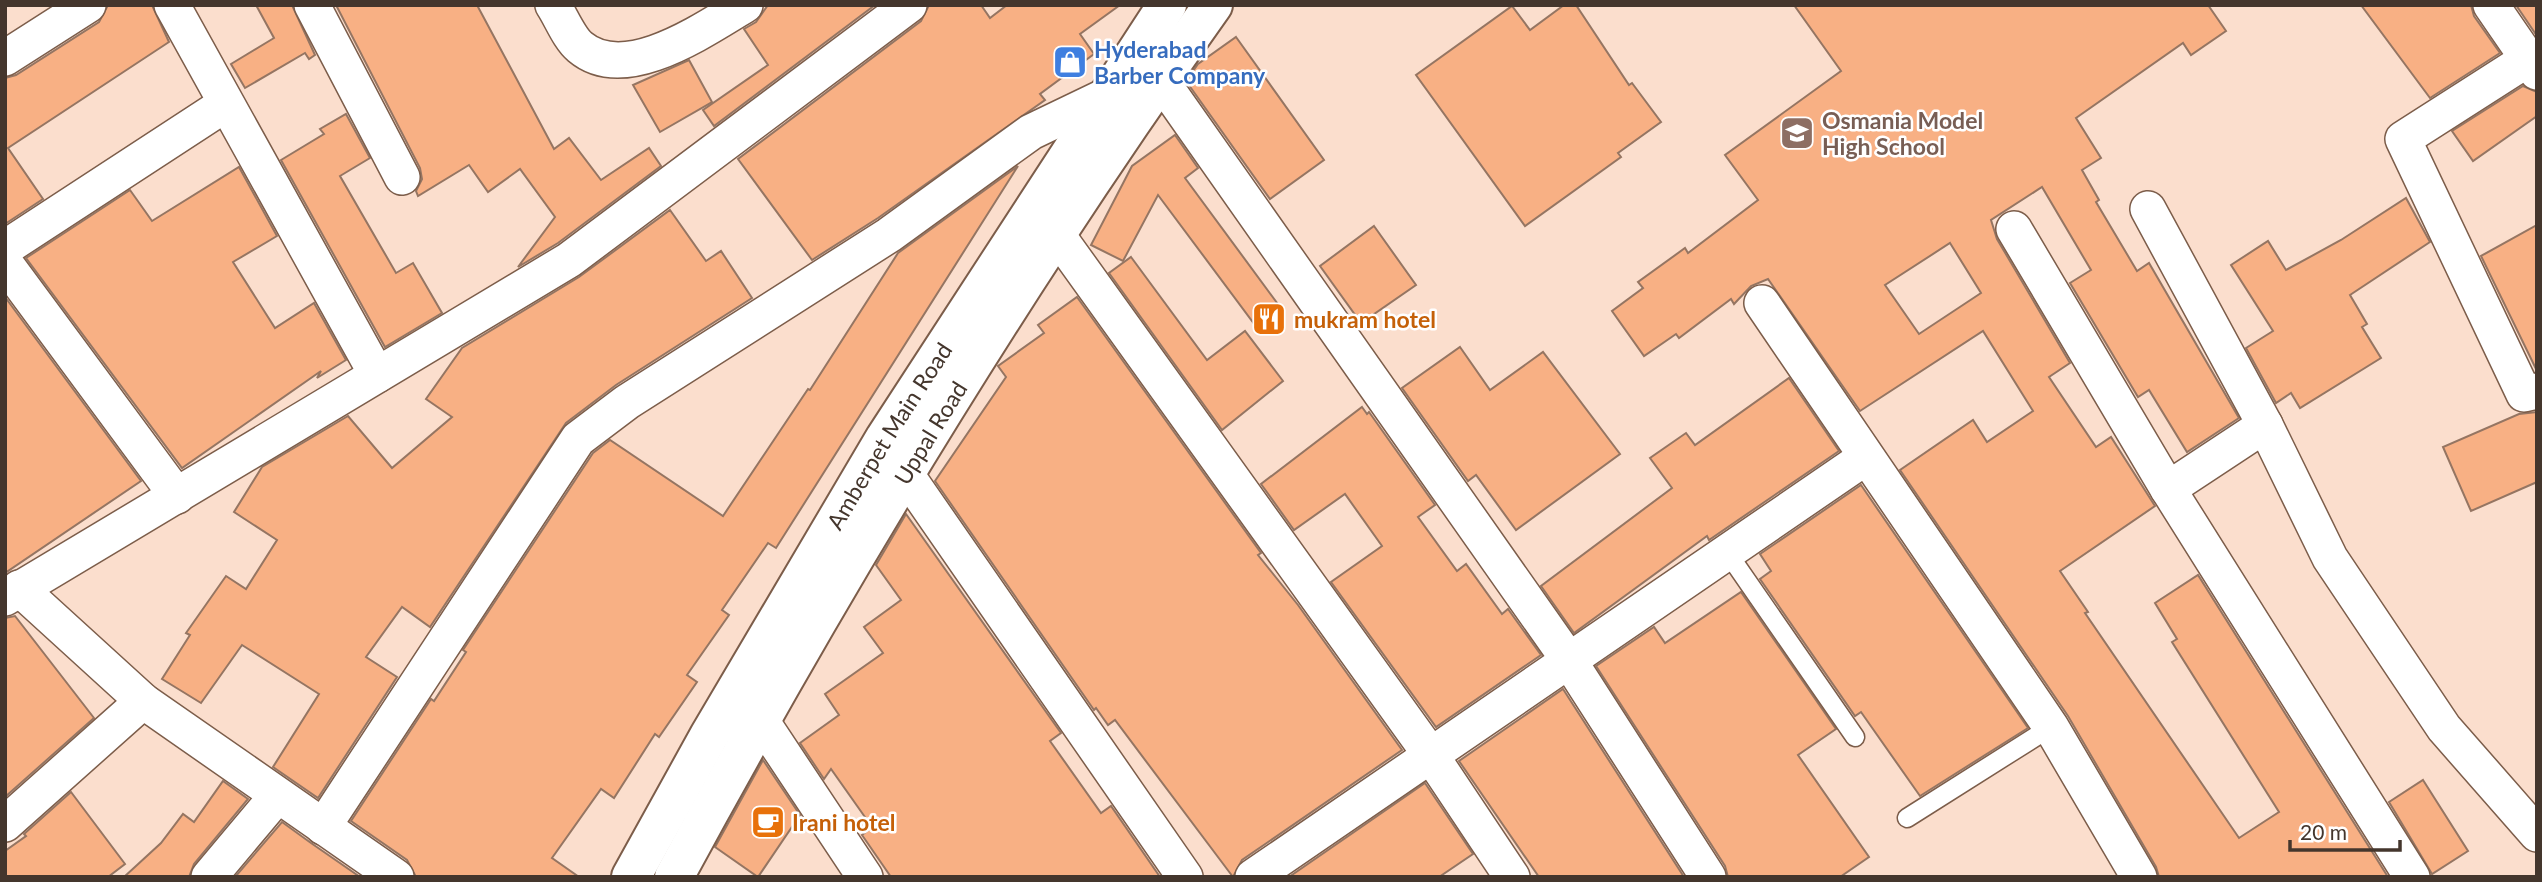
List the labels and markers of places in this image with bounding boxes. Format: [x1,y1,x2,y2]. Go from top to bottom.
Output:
place label: Hyderabad Barber Company [1094,35,1266,89]
shop icon: Hyderabad Barber Company [1051,43,1089,81]
place label: Osmania Model High School [1822,106,1983,160]
school or university icon: Osmania Model High School [1778,114,1816,152]
restaurant icon: mukram hotel [1250,300,1288,338]
place label: mukram hotel [1294,305,1436,333]
cafe icon: Irani hotel [749,803,787,841]
place label: Irani hotel [792,808,896,836]

